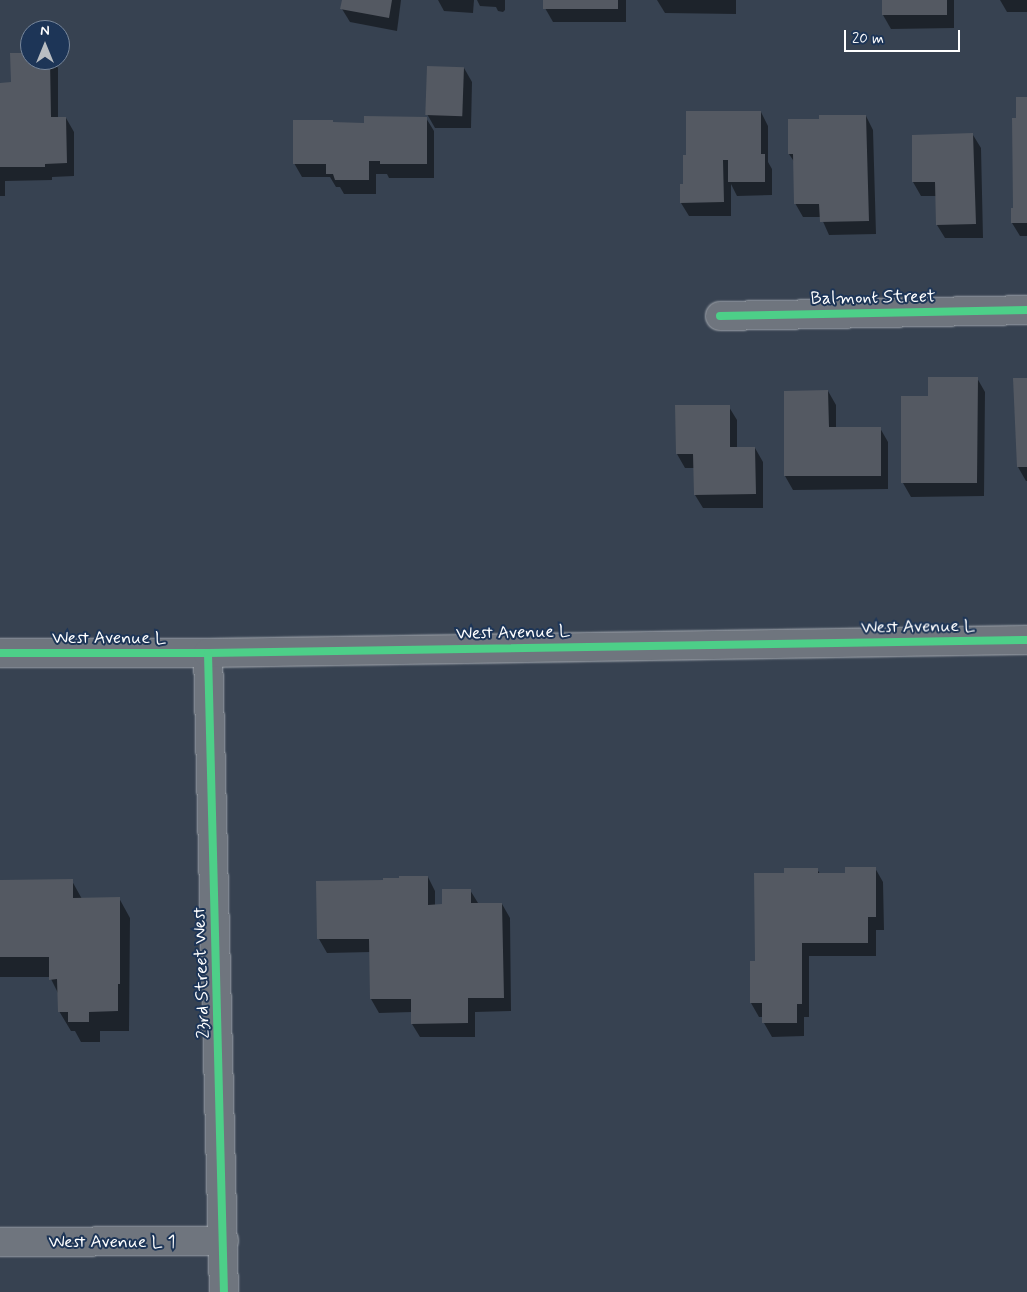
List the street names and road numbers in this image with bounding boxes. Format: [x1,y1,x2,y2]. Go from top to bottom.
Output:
street label: Balmont Street [811,286,935,310]
street label: West Avenue L [861,615,975,639]
street label: West Avenue L [456,621,570,645]
street label: West Avenue L [52,627,166,649]
street label: 23rd Street West [189,907,215,1039]
street label: West Avenue L 1 [48,1231,176,1253]

